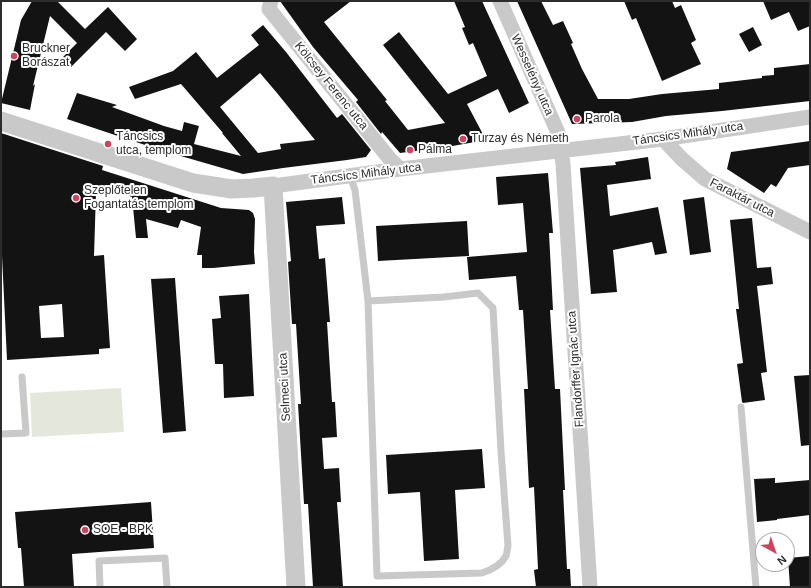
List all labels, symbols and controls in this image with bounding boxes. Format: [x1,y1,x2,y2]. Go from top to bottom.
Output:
street label: Wesselényi utca [508,32,556,118]
street label: Kölcsey Ferenc utca [291,39,371,133]
place label: Bruckner Borászat [22,42,70,70]
marker: Bruckner Borászat [9,51,19,61]
place label: Parola [585,112,620,126]
marker: Parola [572,114,582,124]
street label: Táncsics Mihály utca [632,119,744,149]
place label: Táncsics utca, templom [116,130,191,158]
place label: Turzay és Németh [471,132,569,146]
marker: Turzay és Németh [458,134,468,144]
marker: Táncsics utca, templom [103,139,113,149]
place label: Pálma [418,143,452,157]
marker: Pálma [405,145,415,155]
street label: Táncsics Mihály utca [310,160,422,188]
street label: Faraktár utca [707,176,777,220]
place label: Szeplőtelen Fogantatás templom [84,184,193,212]
marker: Szeplőtelen Fogantatás templom [71,193,81,203]
street label: Flandorffer Ignác utca [565,310,587,428]
street label: Selmeci utca [276,352,294,422]
place label: SOE - BPK [93,523,153,537]
marker: SOE - BPK [80,525,90,535]
north arrow [755,532,795,572]
text: N [775,553,789,568]

